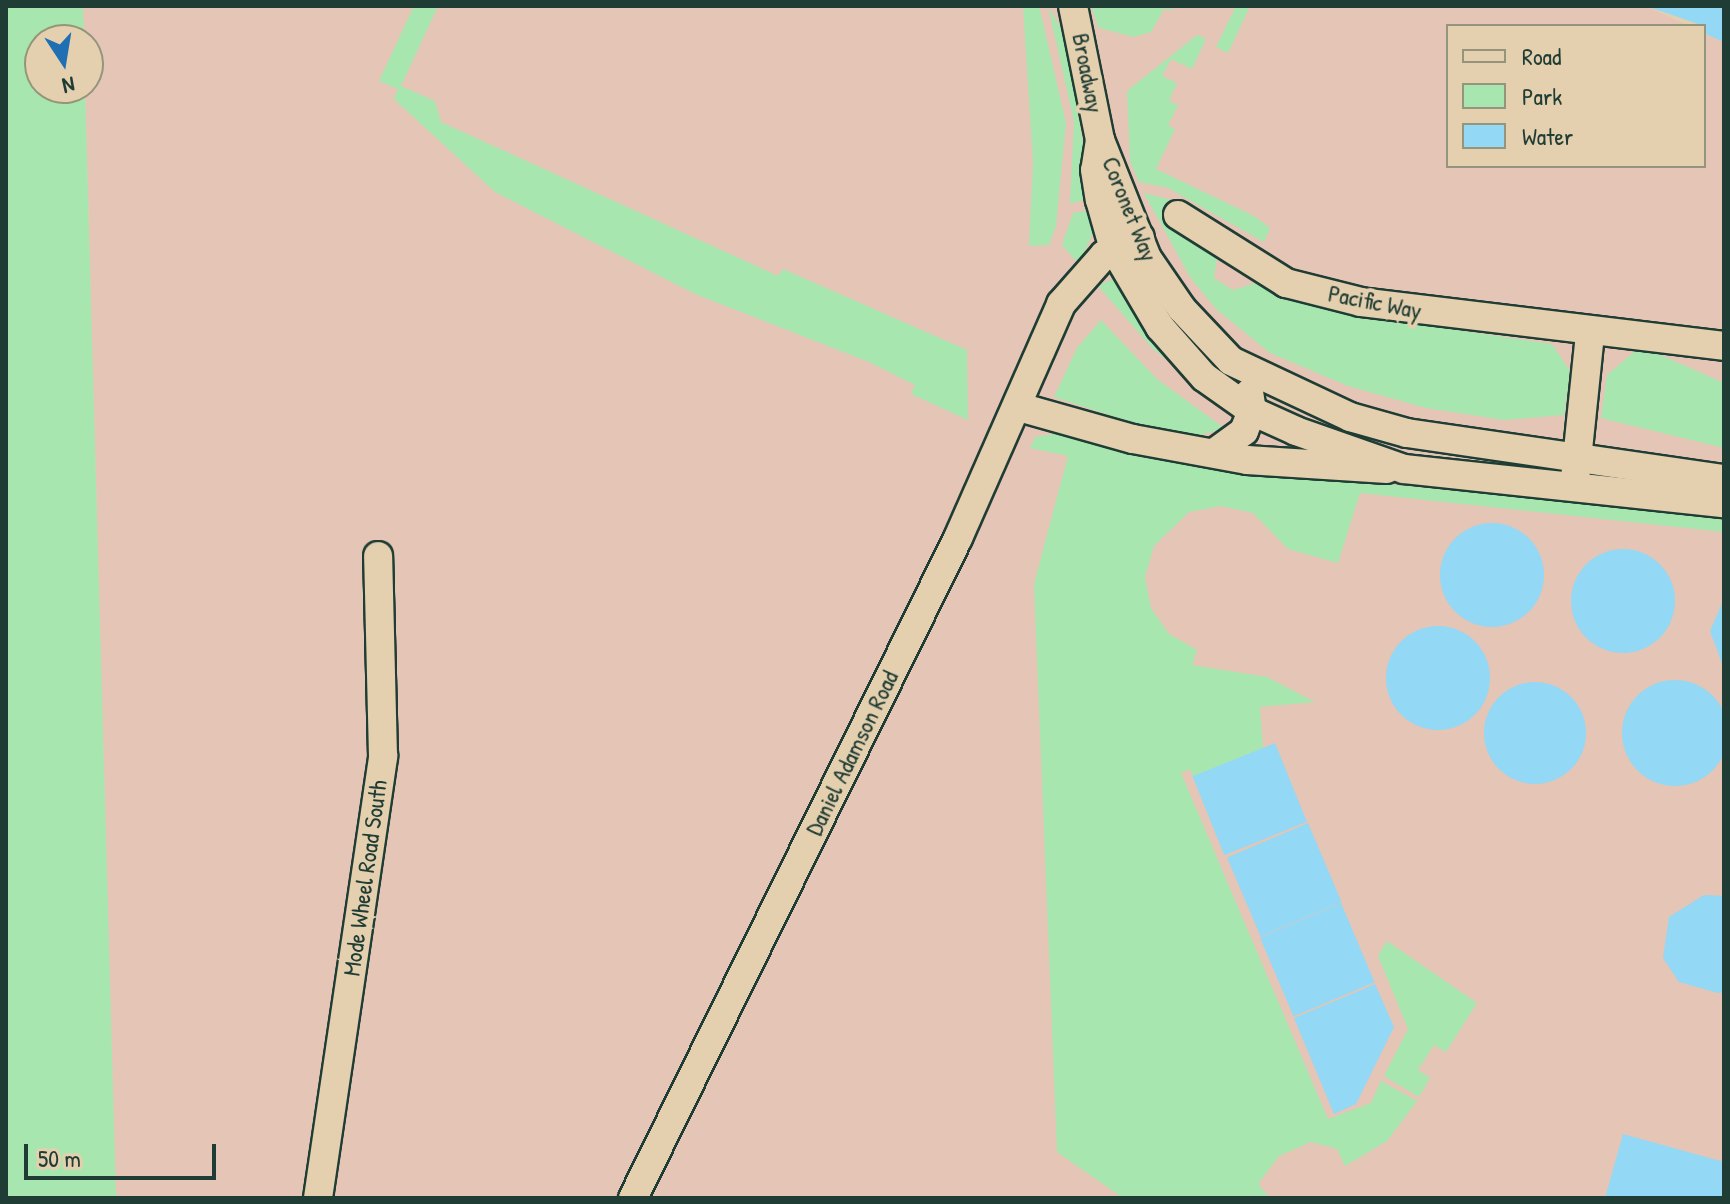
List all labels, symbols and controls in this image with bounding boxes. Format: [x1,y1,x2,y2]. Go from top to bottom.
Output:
north arrow [24,24,104,104]
legend [1446,24,1706,168]
street label: Broadway [1066,31,1110,115]
text: Road [1522,40,1561,72]
text: N [60,70,77,101]
text: Park [1522,80,1562,112]
text: Water [1522,120,1573,152]
street label: Coronet Way [1096,152,1164,266]
street label: Pacific Way [1326,279,1424,325]
street label: Daniel Adamson Road [800,666,904,840]
street label: Mode Wheel Road South [337,778,393,978]
scale bar [28,1128,220,1178]
text: 50 m [38,1142,81,1174]

